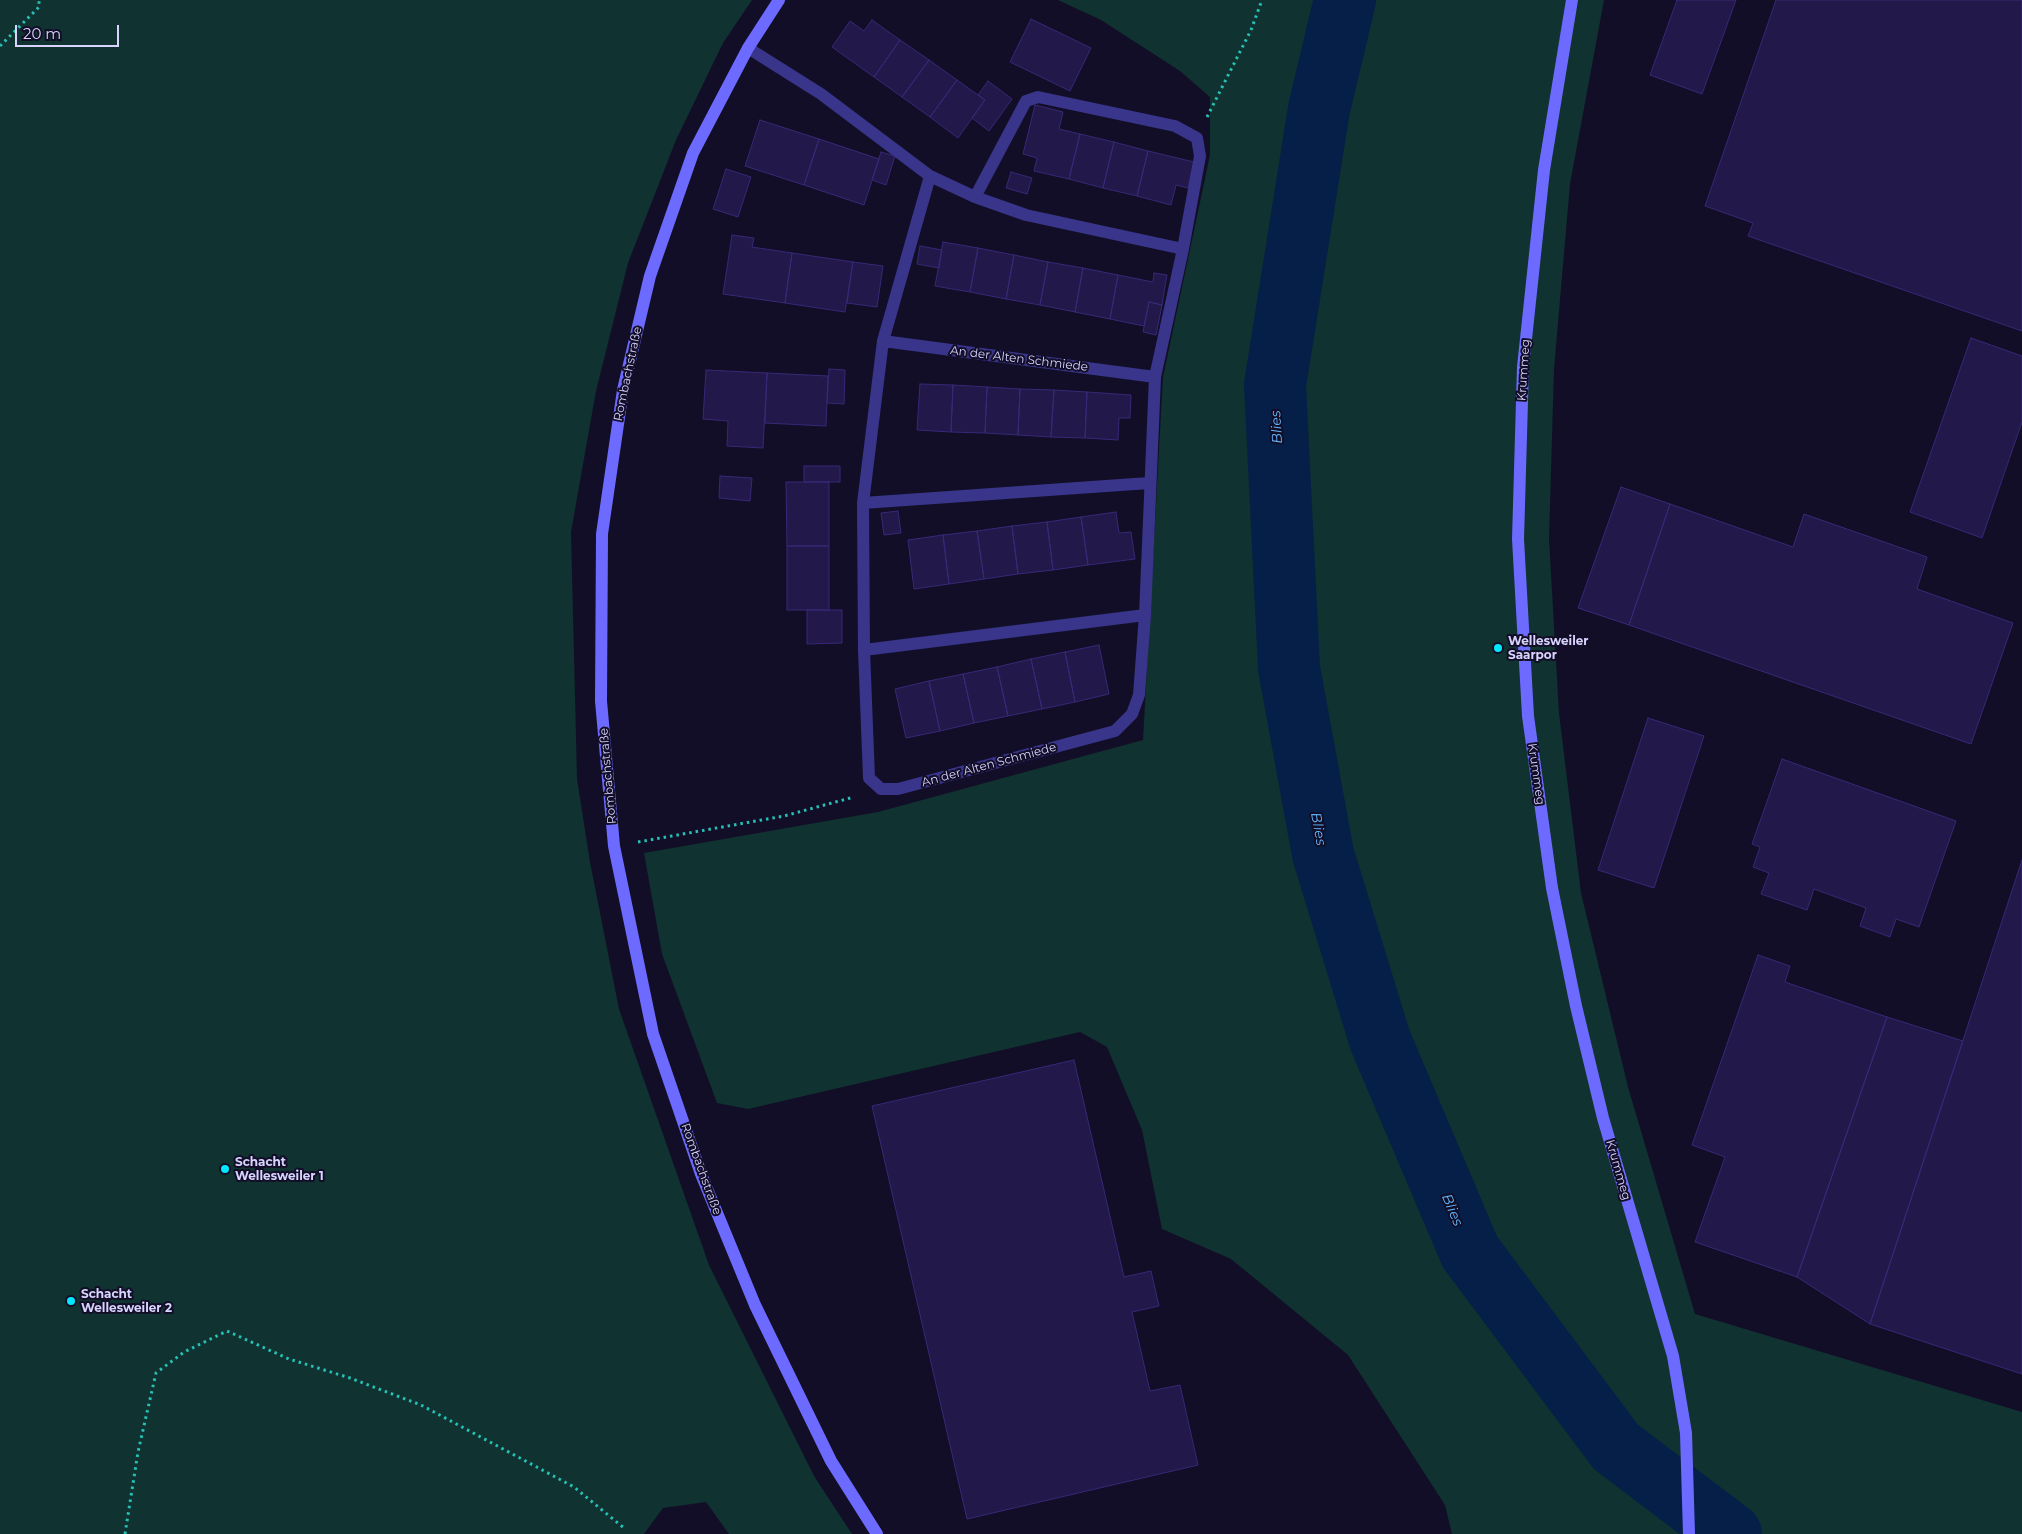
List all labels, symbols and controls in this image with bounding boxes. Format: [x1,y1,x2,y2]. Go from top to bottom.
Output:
scale bar [18,15,121,47]
text: 20 m [23,24,61,43]
street label: Rombachstraße [611,325,645,423]
street label: Krummeg [1515,338,1533,402]
street label: An der Alten Schmiede [949,343,1089,375]
water label: Blies [1268,410,1286,444]
place label: Wellesweiler Saarpor [1508,634,1589,662]
marker: Wellesweiler Saarpor [1492,642,1504,654]
street label: Rombachstraße [597,727,619,825]
street label: An der Alten Schmiede [920,740,1058,790]
street label: Krummeg [1525,742,1547,806]
water label: Blies [1307,811,1329,847]
street label: Rombachstraße [678,1121,724,1217]
street label: Krummeg [1603,1138,1633,1202]
place label: Schacht Wellesweiler 1 [235,1155,324,1183]
marker: Schacht Wellesweiler 1 [219,1163,231,1175]
water label: Blies [1438,1191,1466,1229]
place label: Schacht Wellesweiler 2 [81,1287,172,1315]
marker: Schacht Wellesweiler 2 [65,1295,77,1307]

